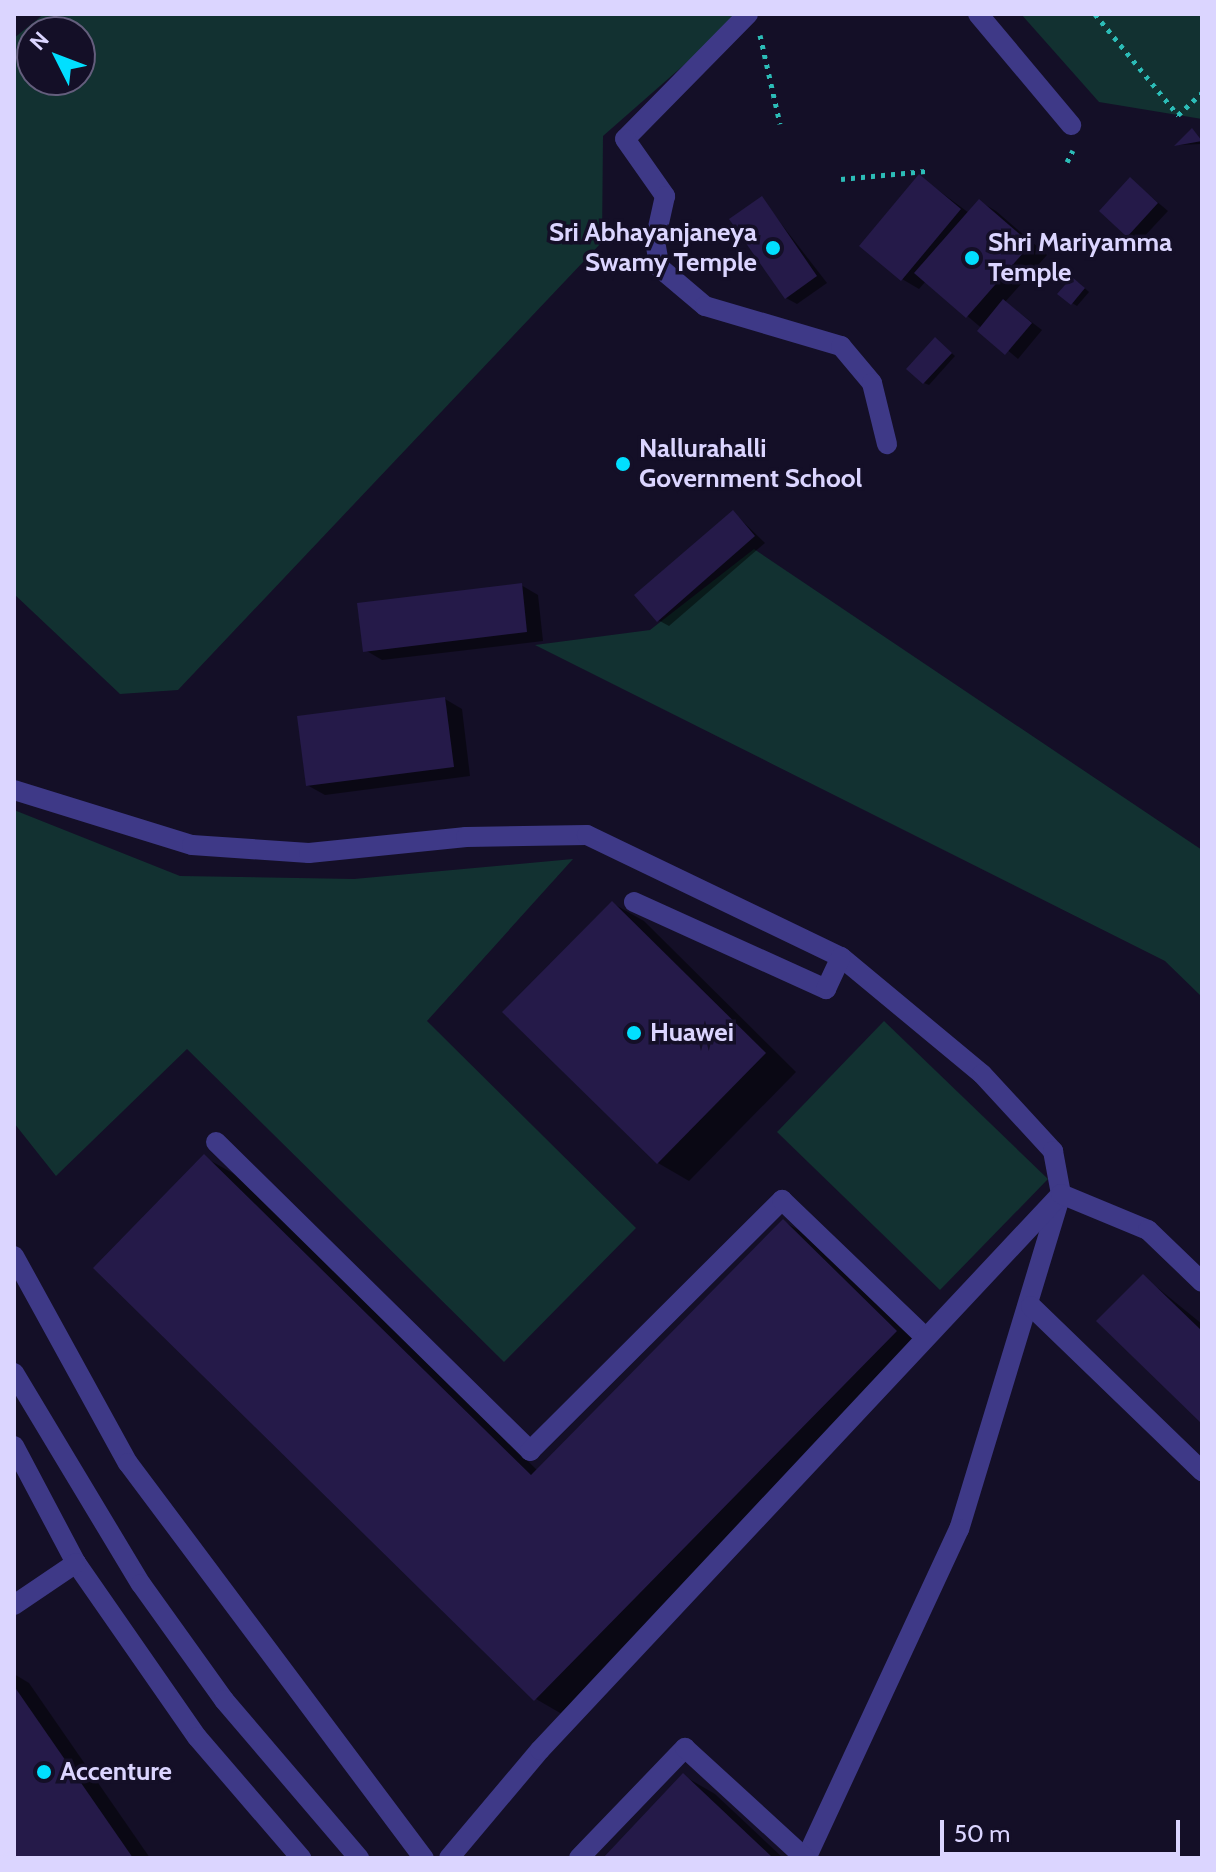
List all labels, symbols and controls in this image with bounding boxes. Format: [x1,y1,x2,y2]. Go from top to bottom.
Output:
north arrow [16,16,96,96]
text: N [24,26,55,56]
place label: Sri Abhayanjaneya Swamy Temple [549,217,757,278]
place label: Shri Mariyamma Temple [988,227,1172,288]
marker: Sri Abhayanjaneya Swamy Temple [764,239,782,257]
marker: Shri Mariyamma Temple [963,249,981,267]
place label: Nallurahalli Government School [639,433,862,494]
marker: Nallurahalli Government School [614,455,632,473]
place label: Huawei [650,1017,734,1049]
marker: Huawei [625,1024,643,1042]
place label: Accenture [60,1756,172,1788]
marker: Accenture [35,1763,53,1781]
scale bar [944,1804,1184,1854]
text: 50 m [954,1819,1010,1848]

